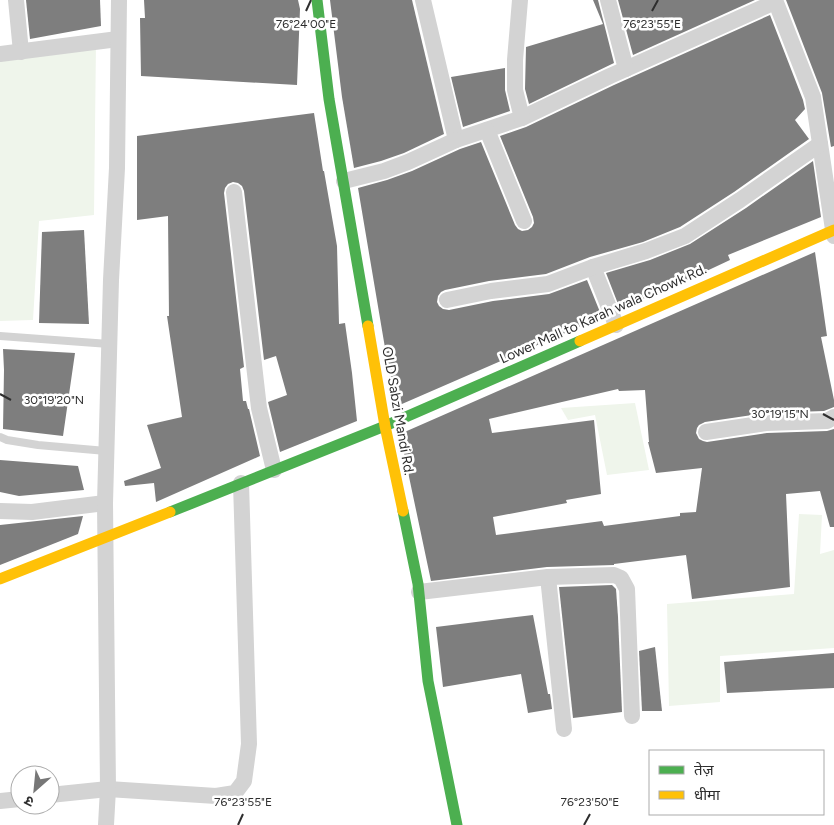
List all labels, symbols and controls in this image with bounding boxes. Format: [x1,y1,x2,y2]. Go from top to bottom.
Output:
text: 76°24'00"E [276,17,336,31]
text: 76°23'55"E [623,17,681,31]
street label: Lower Mall to Karah wala Chowk Rd. [497,261,709,367]
street label: OLD Sabzi Mandi Rd. [378,345,418,477]
text: 30°19'20"N [24,393,84,407]
text: 30°19'15"N [751,407,809,421]
legend [649,750,824,815]
text: तेज़ [694,761,715,779]
north arrow [10,765,60,815]
text: धीमा [694,786,721,804]
text: उ [21,791,37,811]
text: 76°23'55"E [214,795,272,809]
text: 76°23'50"E [561,795,619,809]

